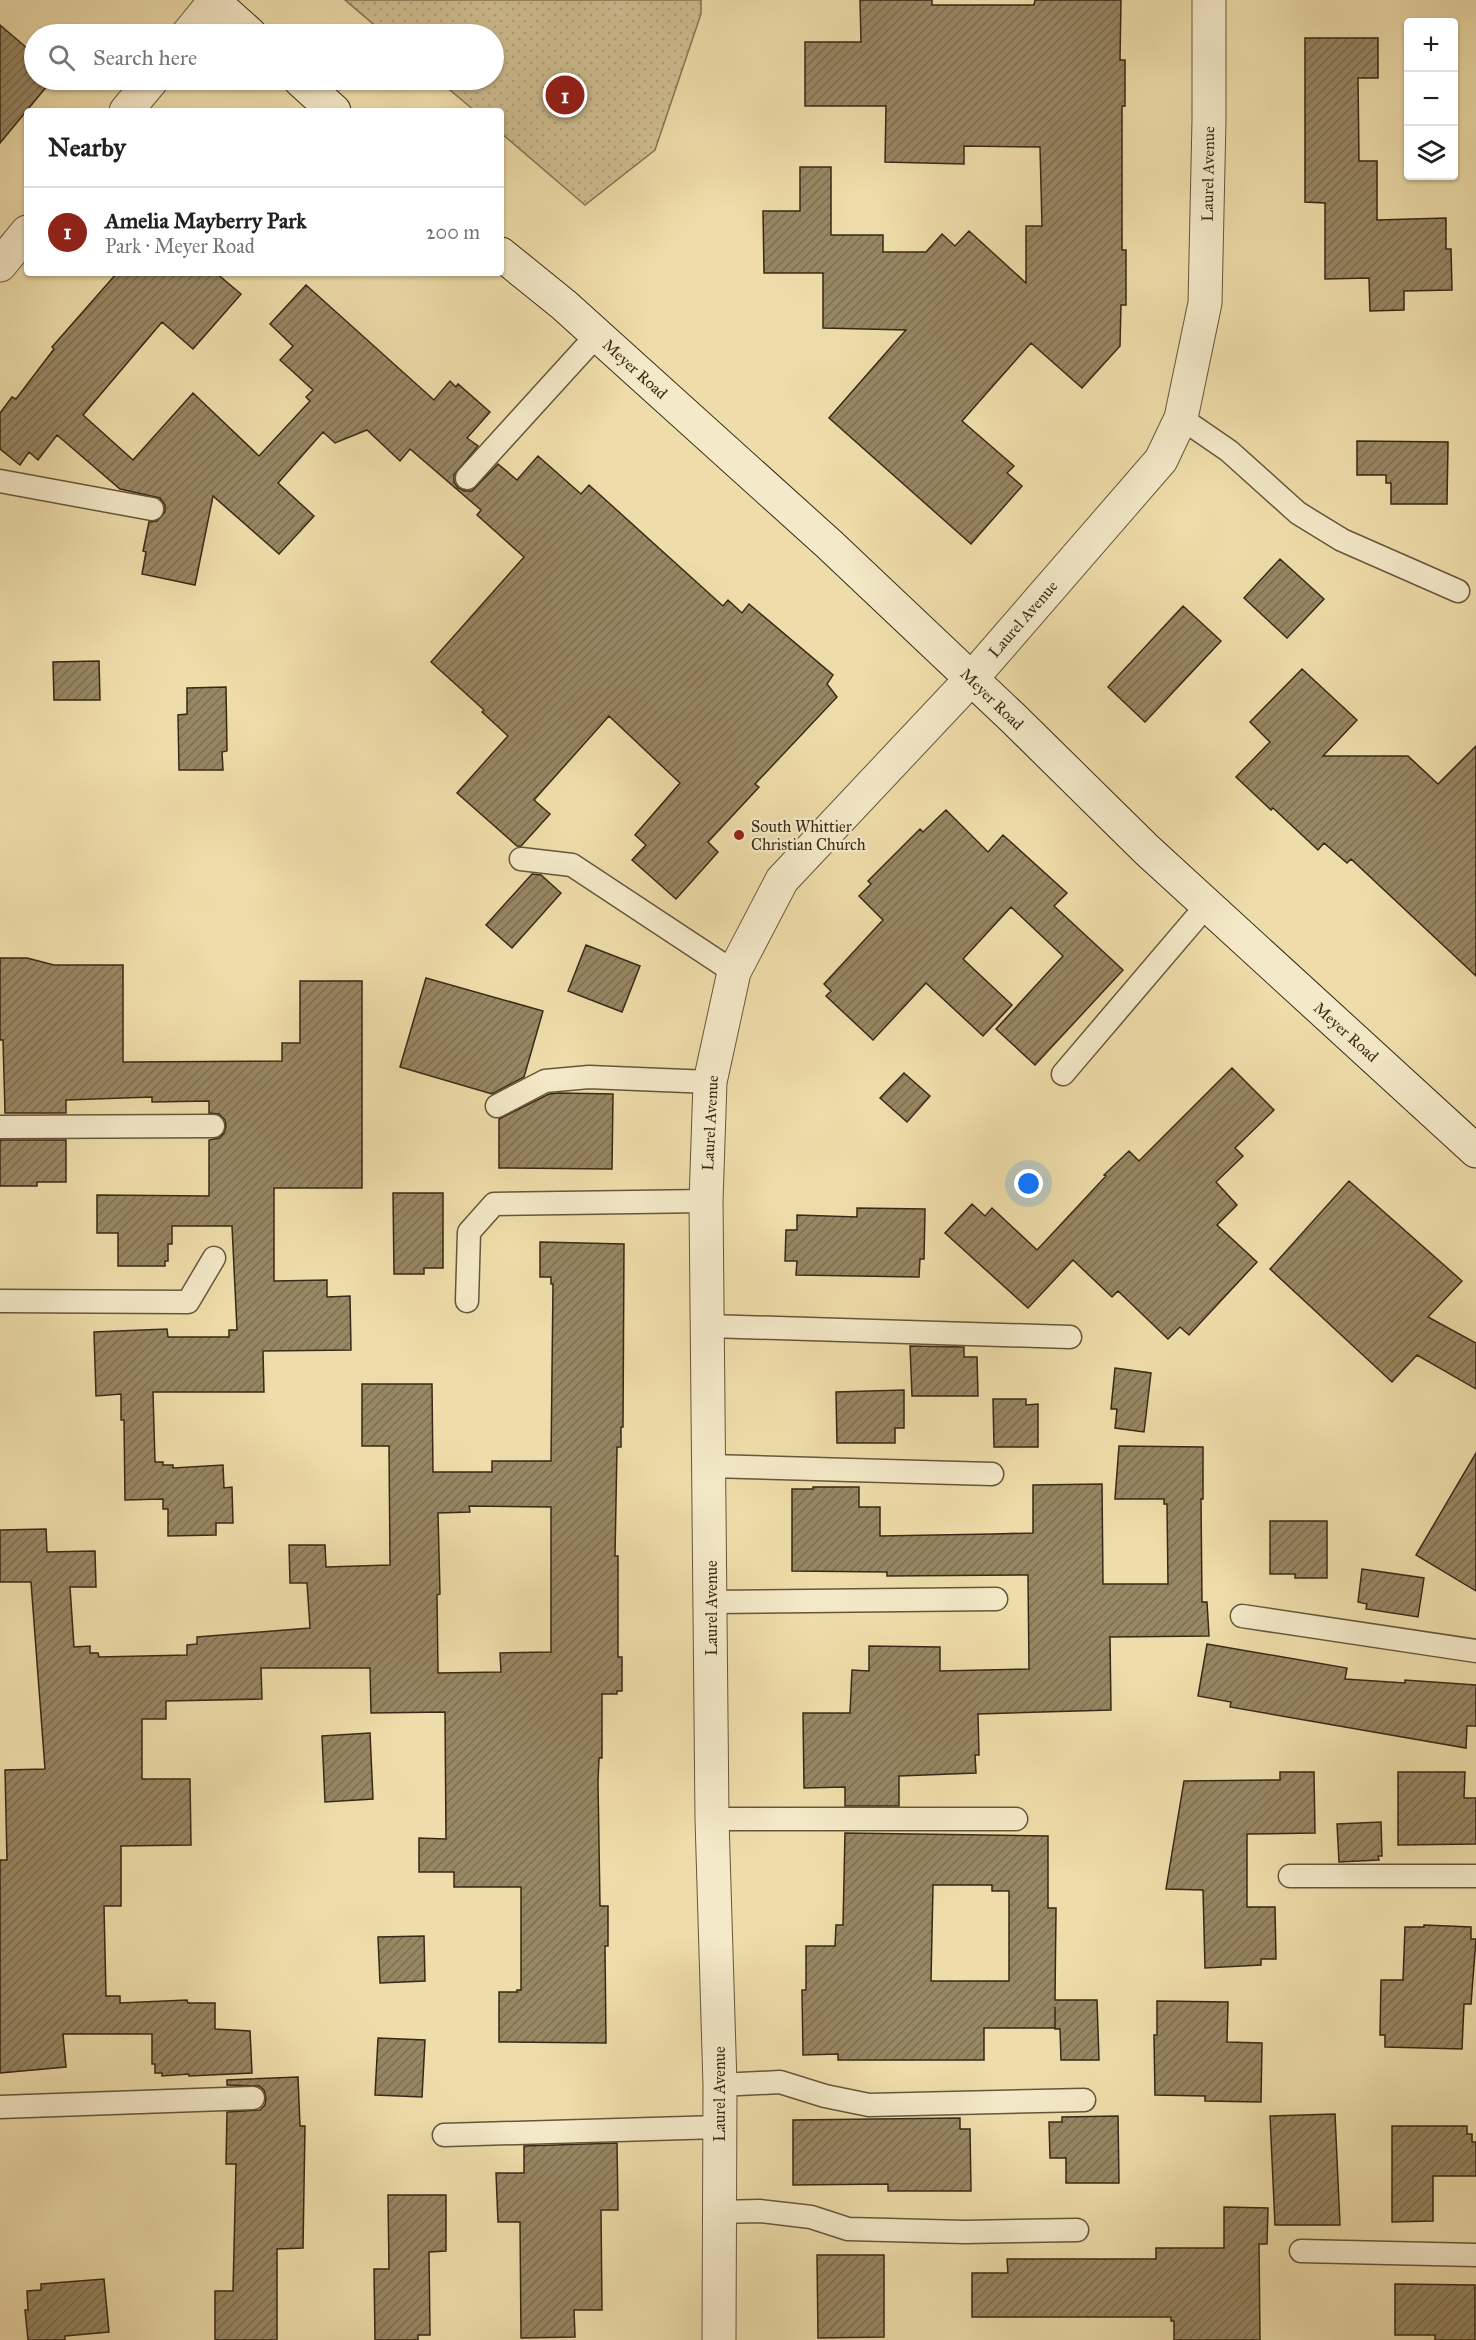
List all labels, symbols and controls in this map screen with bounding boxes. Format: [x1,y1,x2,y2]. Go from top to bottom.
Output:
map controls [1404,18,1458,180]
button: + [1404,18,1458,72]
search box [24,24,504,90]
icon: search [45,41,78,74]
text: Search here [93,44,197,71]
pin: 1 [546,72,584,118]
button: − [1404,72,1458,126]
street label: Laurel Avenue [1198,126,1218,222]
button: layers [1404,126,1458,180]
text: Nearby [48,131,126,163]
text: Amelia Mayberry Park [105,207,307,234]
text: 1 [64,220,71,244]
text: 200 m [426,220,480,244]
text: Park · Meyer Road [105,234,255,258]
street label: Meyer Road [599,335,671,403]
street label: Laurel Avenue [985,576,1062,661]
street label: Meyer Road [956,664,1028,734]
place label: South Whittier Christian Church [751,817,866,854]
marker: South Whittier Christian Church [732,828,746,842]
street label: Meyer Road [1310,998,1382,1066]
street label: Laurel Avenue [698,1074,722,1171]
your location [1014,1169,1043,1198]
street label: Laurel Avenue [702,1560,721,1656]
street label: Laurel Avenue [710,2046,729,2142]

